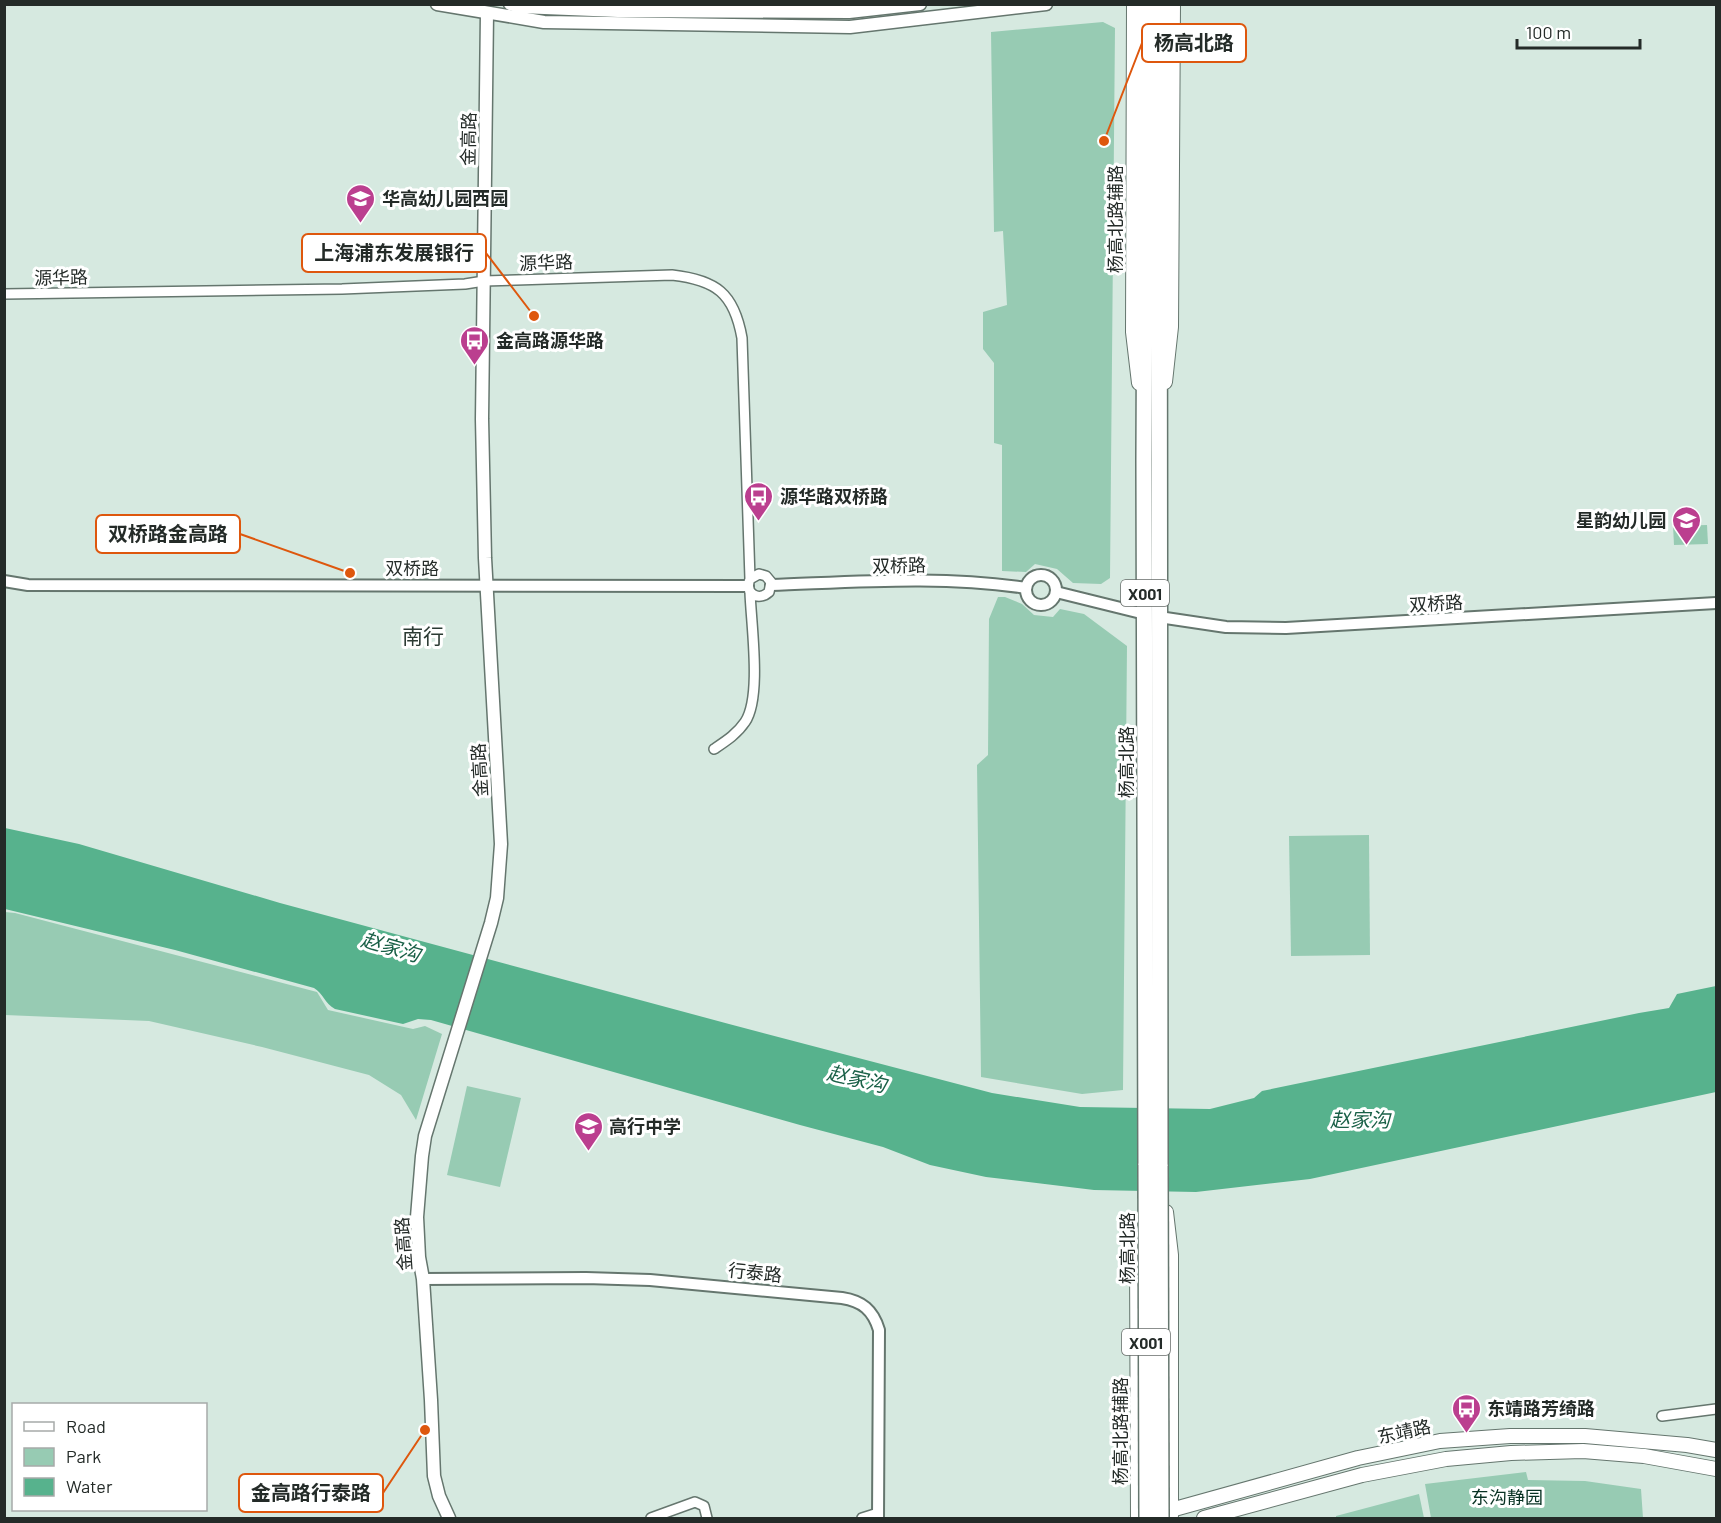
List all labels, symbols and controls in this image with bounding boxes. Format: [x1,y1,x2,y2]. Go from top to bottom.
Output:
scale bar [1517,12,1640,50]
text: 100 m [1526,21,1571,43]
callout: 杨高北路 [1142,24,1246,62]
text: 杨高北路 [1154,30,1234,54]
street label: 金高路 [457,112,479,166]
street label: 杨高北路辅路 [1104,165,1126,273]
school or university icon: 华高幼儿园西园 [345,182,377,224]
place label: 华高幼儿园西园 [382,187,508,209]
callout: 上海浦东发展银行 [302,234,486,272]
text: 上海浦东发展银行 [314,240,474,264]
street label: 源华路 [519,250,573,274]
street label: 源华路 [34,266,88,288]
bus stop icon: 金高路源华路 [459,324,491,366]
place label: 金高路源华路 [496,329,604,351]
bus stop icon: 源华路双桥路 [743,480,775,522]
place label: 源华路双桥路 [780,485,888,507]
school or university icon: 星韵幼儿园 [1671,504,1703,546]
place label: 星韵幼儿园 [1576,509,1666,531]
callout: 双桥路金高路 [96,515,240,553]
text: 双桥路金高路 [108,521,228,545]
street label: 双桥路 [872,554,926,576]
street label: 双桥路 [385,557,439,579]
road number: X001 [1121,580,1169,606]
street label: 双桥路 [1408,591,1464,615]
district label: 南行 [402,623,444,648]
street label: 杨高北路 [1115,726,1137,798]
street label: 金高路 [467,742,491,798]
water label: 赵家沟 [359,926,425,966]
water label: 赵家沟 [825,1060,891,1097]
water label: 赵家沟 [1330,1107,1392,1131]
school or university icon: 高行中学 [572,1110,604,1152]
place label: 高行中学 [609,1115,681,1137]
street label: 杨高北路 [1116,1212,1138,1284]
street label: 金高路 [390,1216,416,1272]
street label: 行泰路 [727,1258,783,1286]
road number: X001 [1122,1329,1170,1355]
street label: 杨高北路辅路 [1109,1377,1131,1485]
bus stop icon: 东靖路芳绮路 [1450,1392,1482,1434]
place label: 东靖路芳绮路 [1487,1397,1595,1419]
legend [12,1403,207,1511]
text: Road [66,1415,106,1437]
street label: 东靖路 [1375,1415,1433,1447]
text: Park [66,1445,101,1467]
callout: 金高路行泰路 [239,1474,383,1512]
text: Water [66,1475,113,1497]
text: 金高路行泰路 [251,1480,371,1504]
park label: 东沟静园 [1471,1486,1543,1508]

